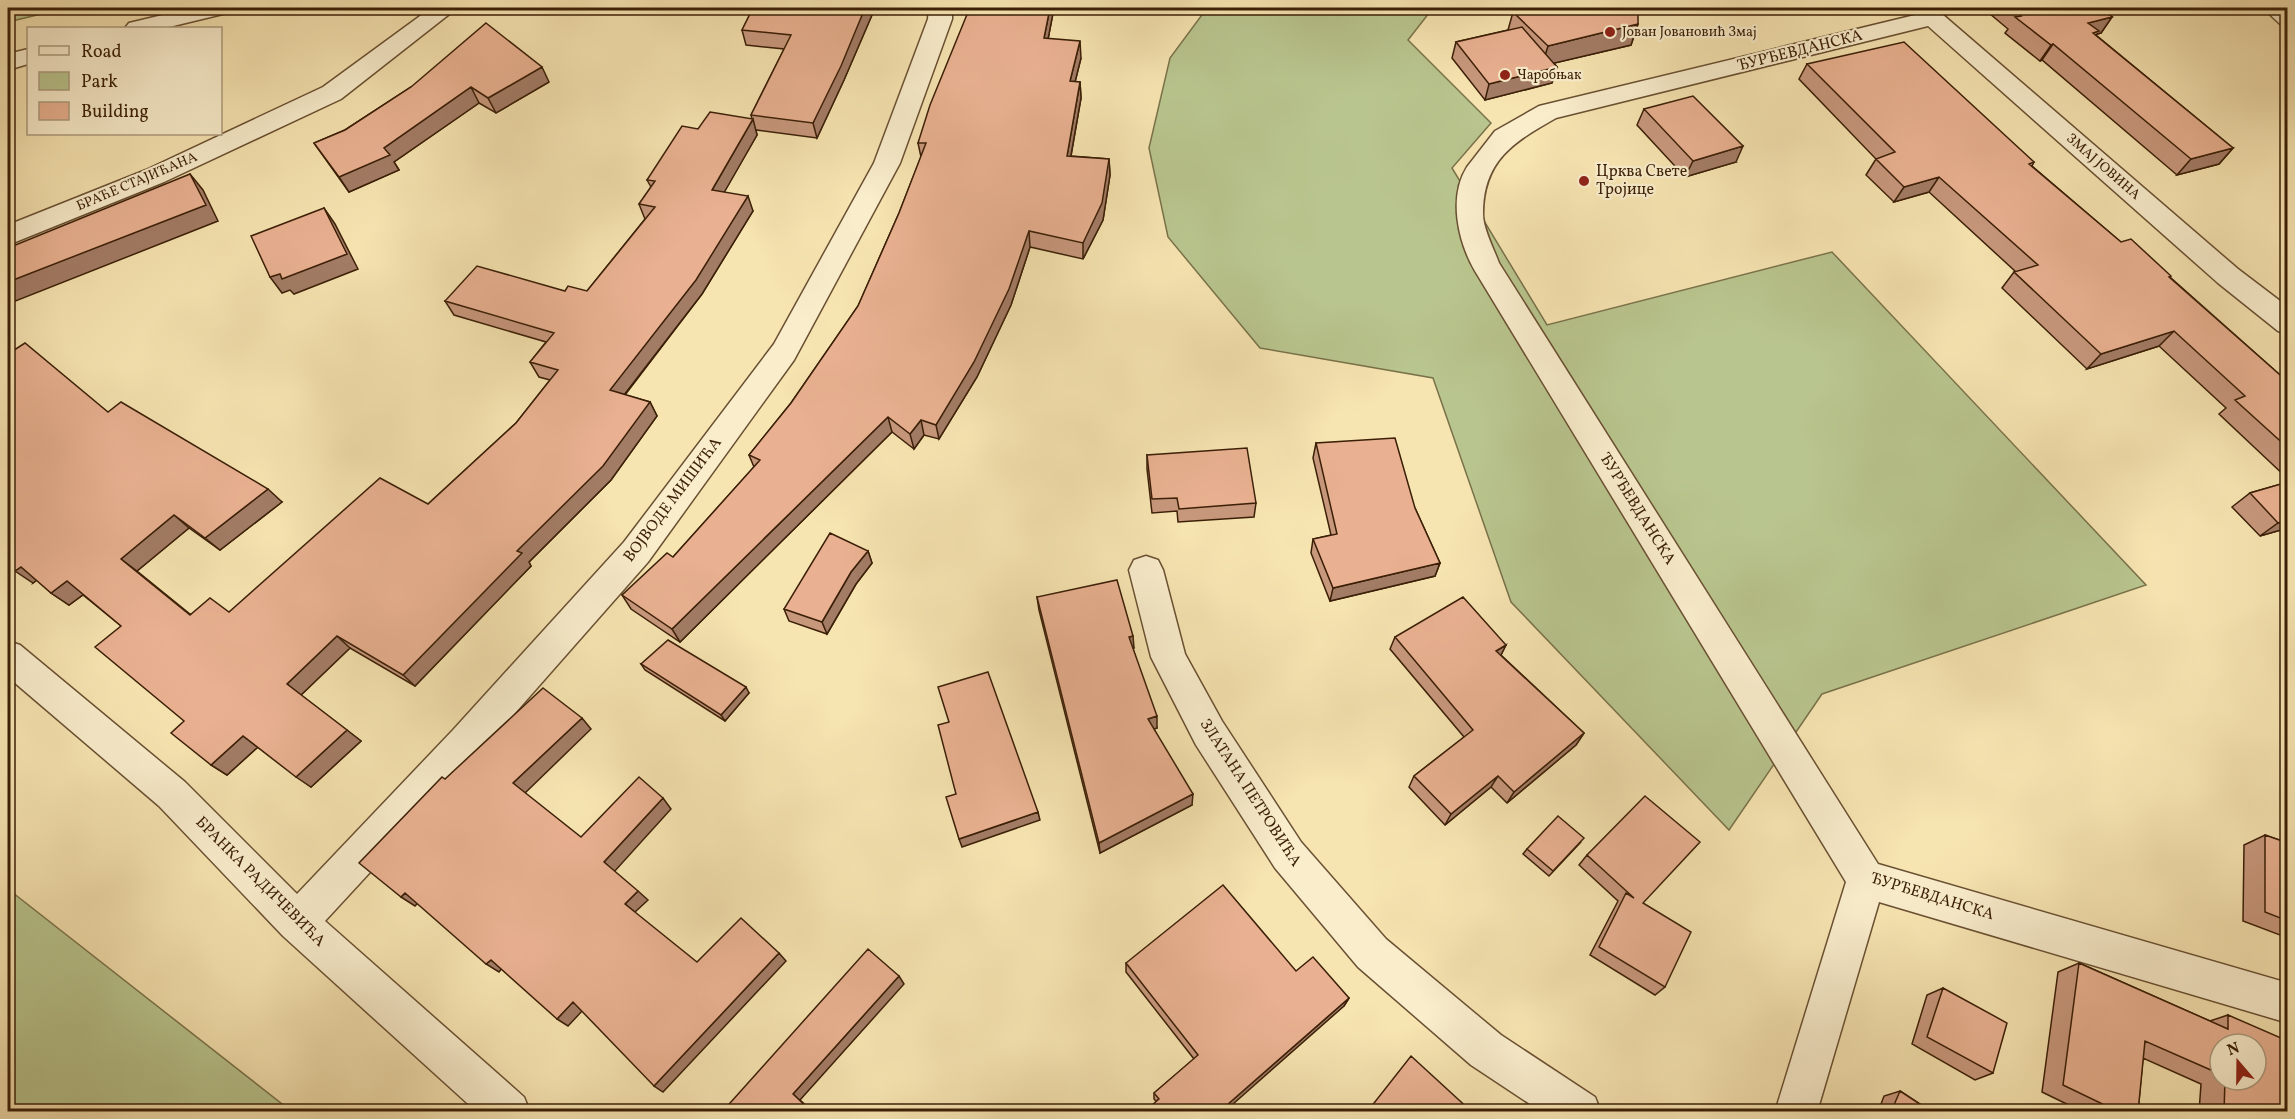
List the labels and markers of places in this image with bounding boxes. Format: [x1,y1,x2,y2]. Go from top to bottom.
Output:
place label: Јован Јовановић Змај [1622,23,1757,42]
marker: Јован Јовановић Змај [1603,25,1617,39]
place label: Чаробњак [1517,66,1582,85]
marker: Чаробњак [1498,68,1512,82]
place label: Црква Свете Тројице [1596,161,1687,201]
marker: Црква Свете Тројице [1577,174,1591,188]

